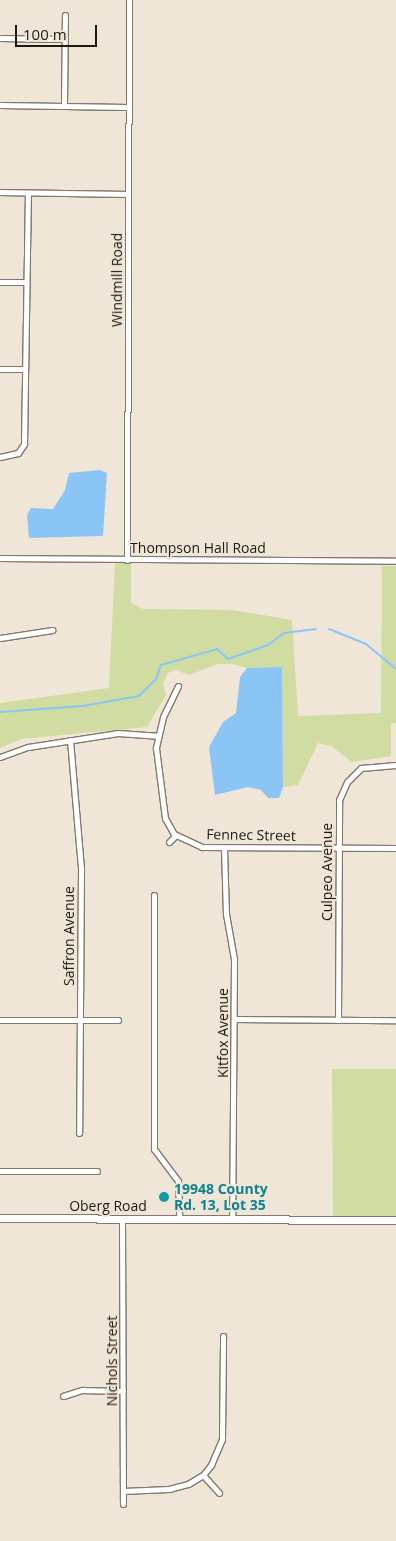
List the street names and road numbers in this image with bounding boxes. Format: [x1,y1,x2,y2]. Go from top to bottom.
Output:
street label: Windmill Road [109,233,125,327]
street label: Thompson Hall Road [130,540,266,556]
street label: Culpeo Avenue [319,823,335,921]
street label: Fennec Street [206,826,296,844]
street label: Saffron Avenue [61,886,77,986]
street label: Kitfox Avenue [215,988,231,1078]
street label: Oberg Road [69,1198,147,1214]
street label: Nichols Street [104,1316,120,1406]

